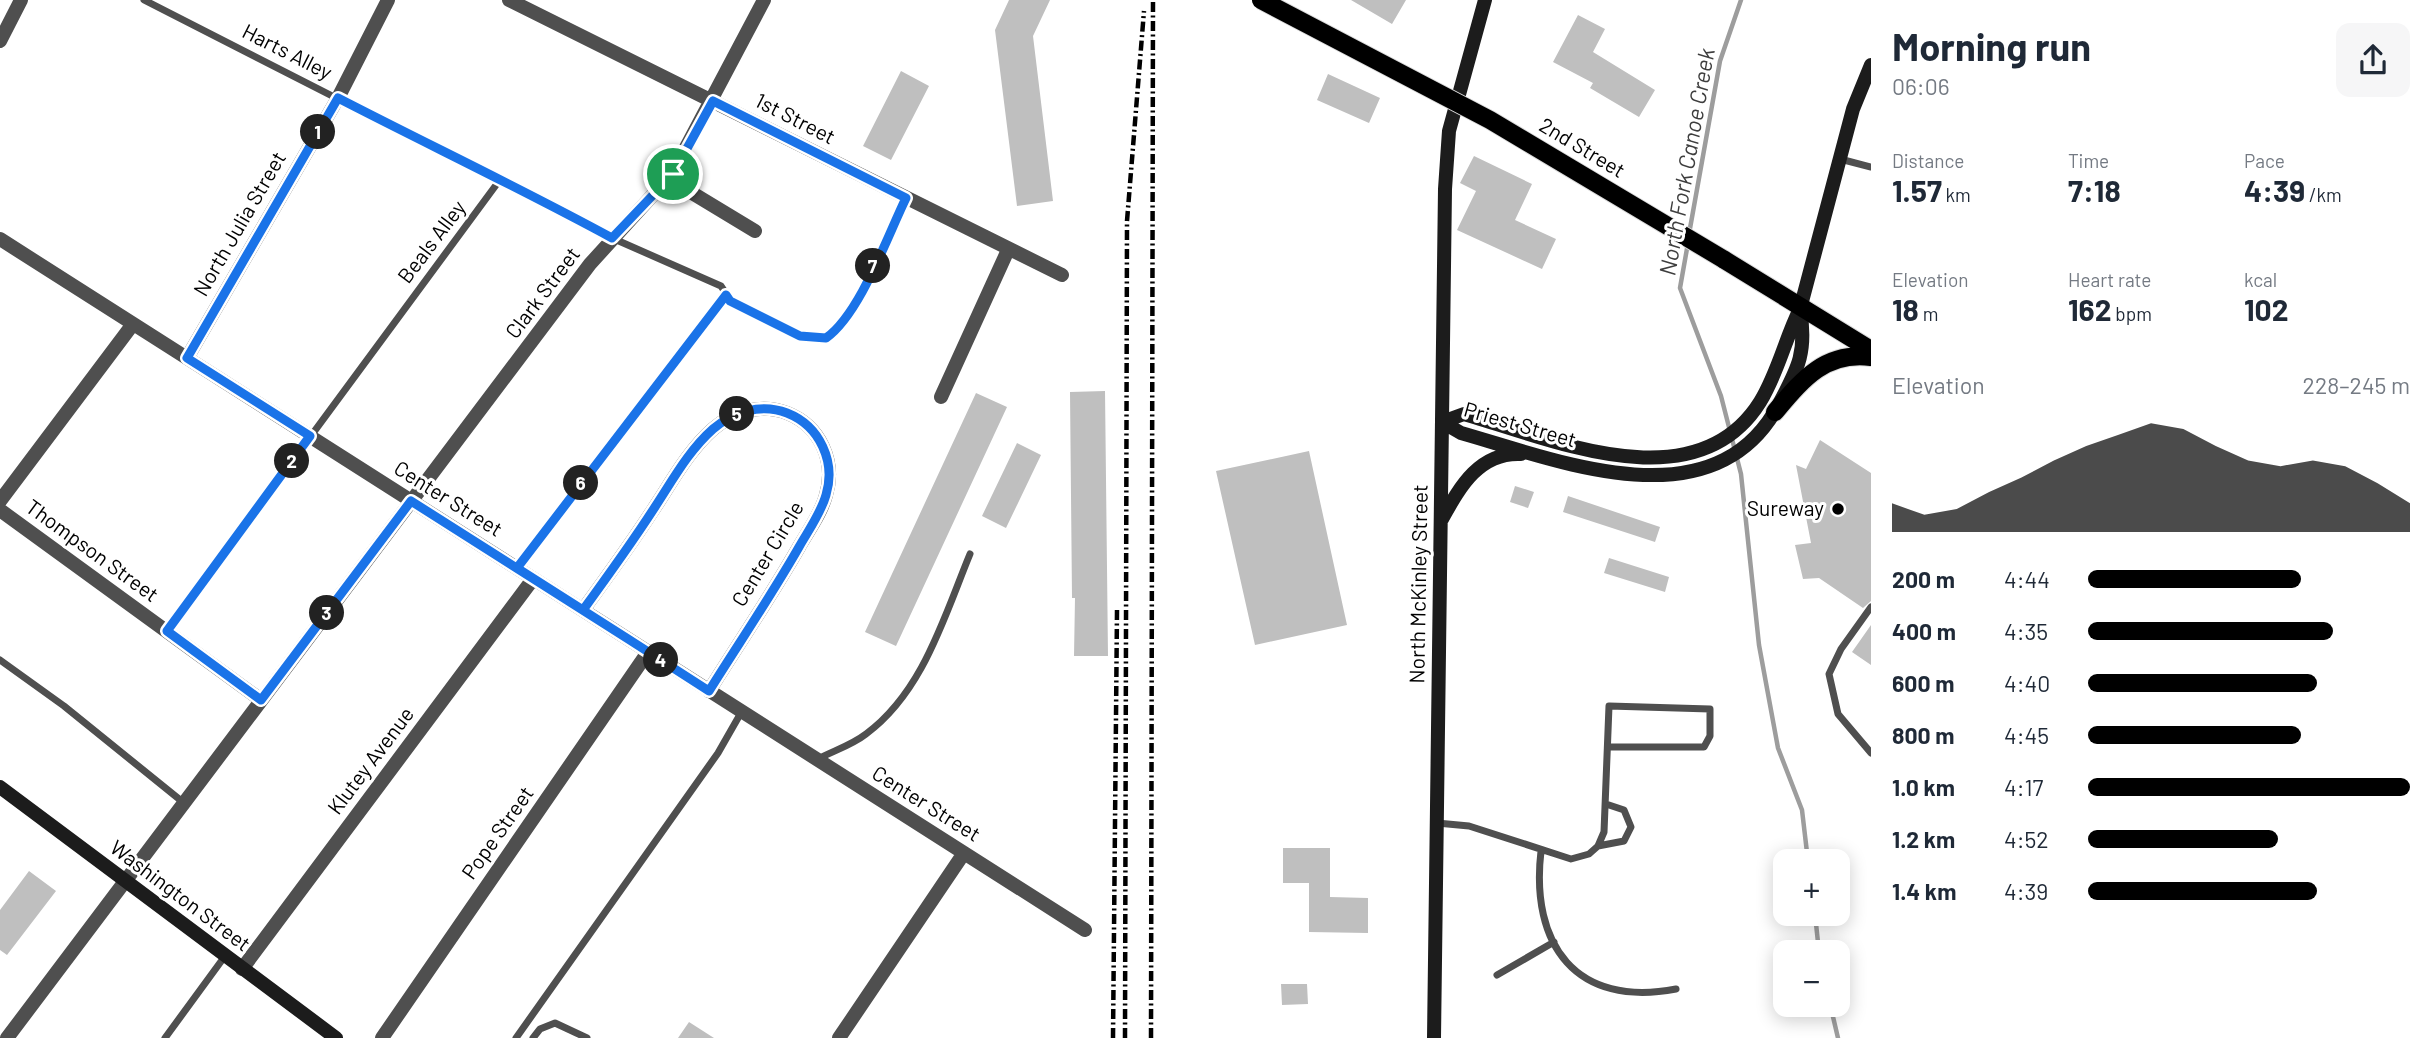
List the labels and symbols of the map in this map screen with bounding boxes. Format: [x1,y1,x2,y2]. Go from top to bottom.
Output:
street label: Harts Alley [239,17,337,84]
water label: North Fork Canoe Creek [1652,46,1720,278]
street label: 1st Street [751,87,840,148]
street label: 2nd Street [1535,111,1630,182]
pin: 1 [300,114,336,150]
pin [643,144,703,204]
street label: North Julia Street [187,147,290,300]
street label: Beals Alley [392,195,470,287]
street label: Clark Street [499,241,584,343]
pin: 7 [856,248,890,284]
pin: 5 [720,396,754,432]
street label: Priest Street [1461,396,1579,452]
pin: 2 [274,444,310,478]
street label: Center Street [390,455,508,541]
pin: 6 [564,466,598,500]
street label: North McKinley Street [1403,484,1432,684]
street label: Thompson Street [22,493,164,606]
place label: Sureway [1747,495,1824,520]
street label: Center Circle [726,496,808,610]
marker: Sureway [1830,501,1846,517]
pin: 3 [310,596,344,630]
pin: 4 [644,642,678,678]
street label: Klutey Avenue [321,702,418,819]
street label: Center Street [868,760,986,846]
street label: Pope Street [456,781,538,883]
street label: Washington Street [106,834,256,956]

